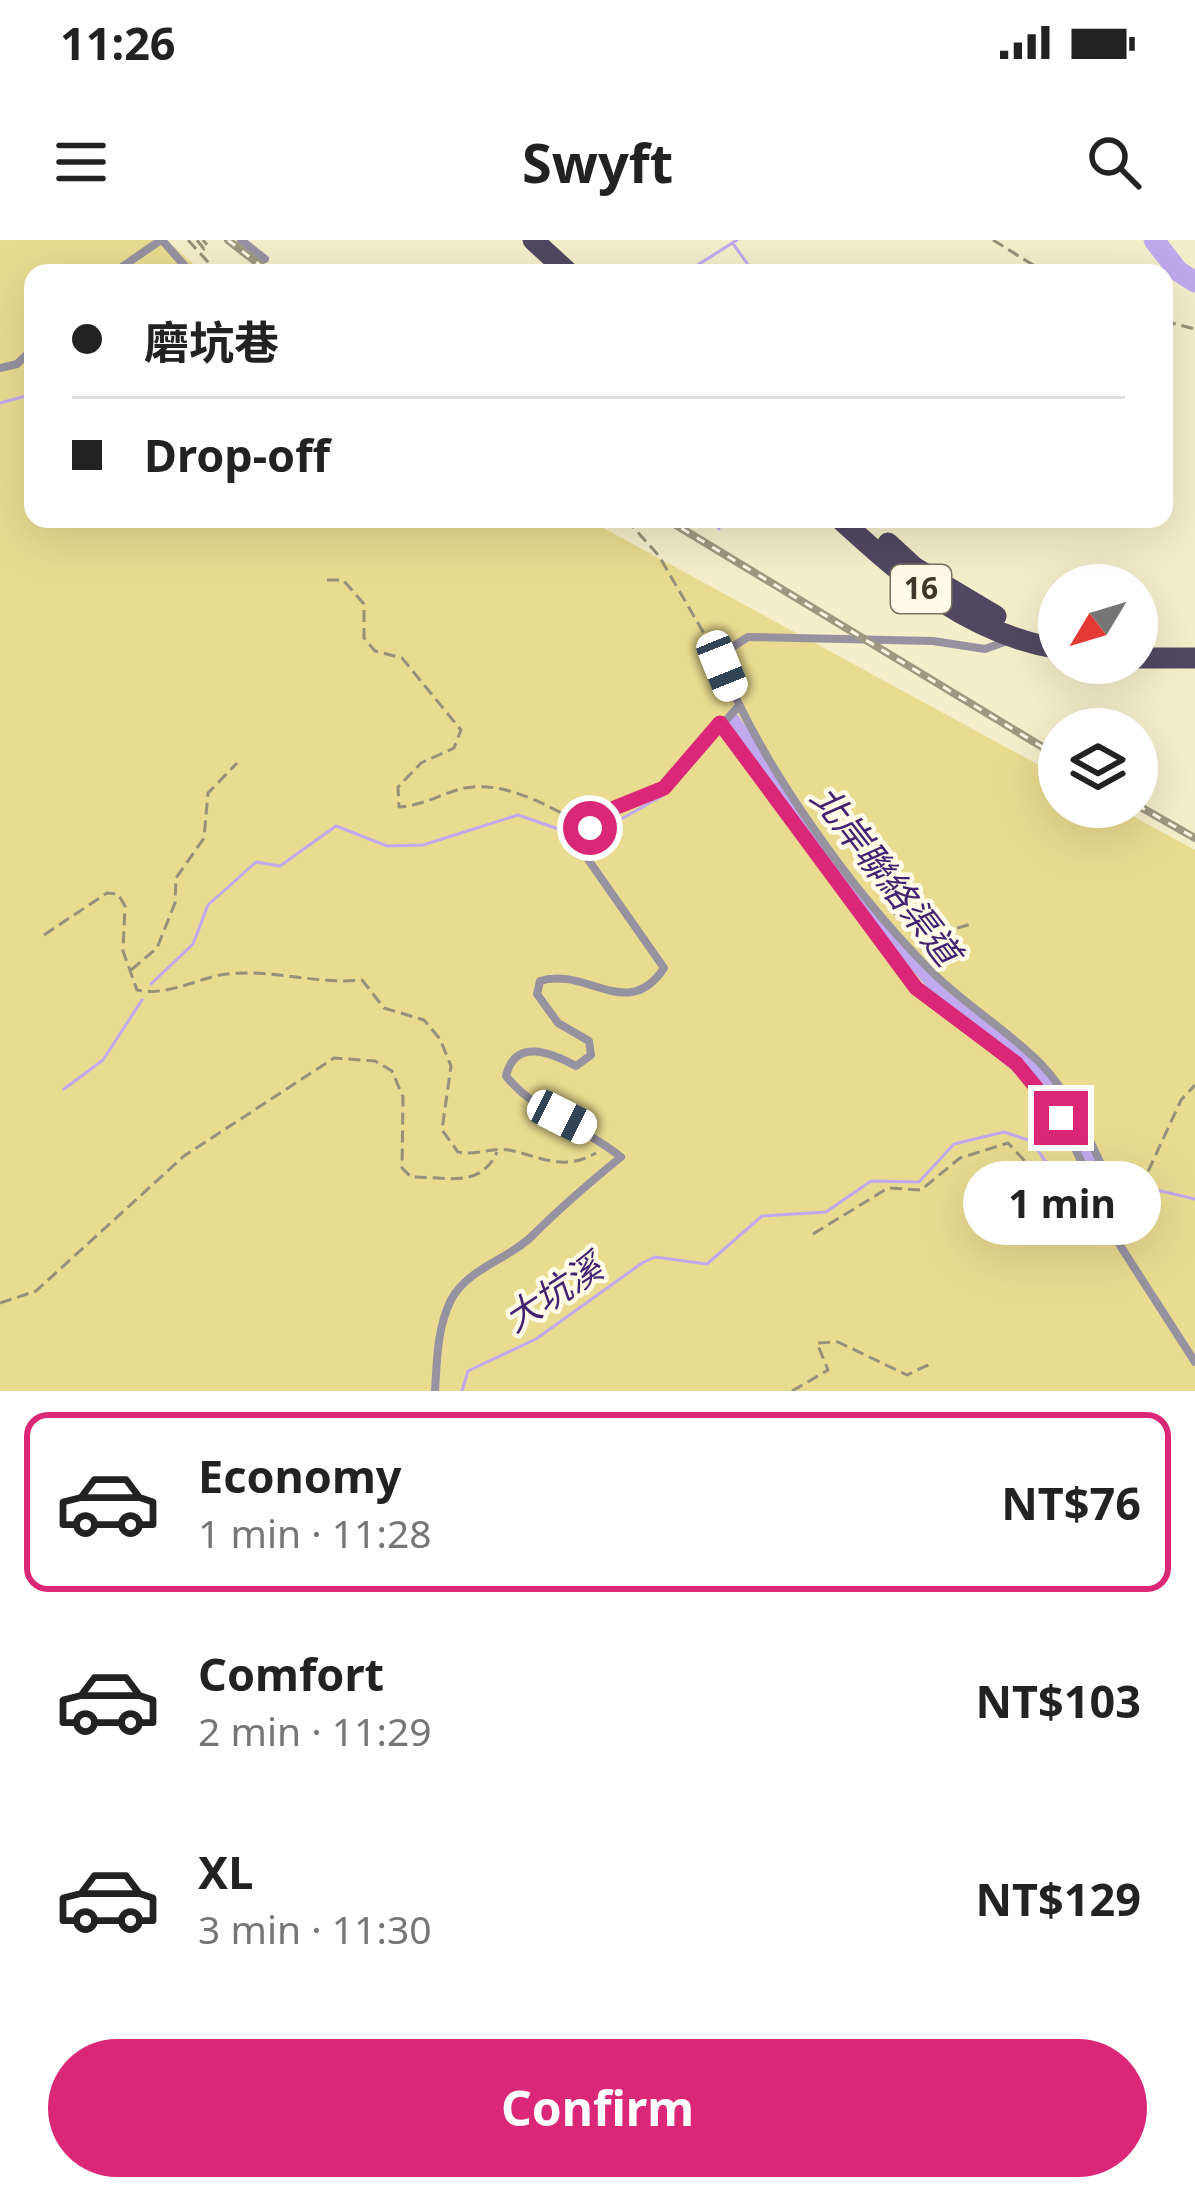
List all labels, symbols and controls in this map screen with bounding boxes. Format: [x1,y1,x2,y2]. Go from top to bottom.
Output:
text: 11:26 [60,12,176,73]
text: Swyft [522,125,673,199]
icon: menu [48,129,114,195]
icon: search [1081,129,1147,195]
text: 磨坑巷 [144,311,279,372]
text: Drop-off [144,424,330,485]
north arrow [1038,564,1158,684]
map controls [1038,564,1158,828]
road number: 16 [891,565,951,613]
car [692,626,752,706]
button: layers [1038,708,1158,828]
water label: 北岸聯絡渠道 [801,774,975,979]
route start [563,801,617,855]
car [522,1085,602,1149]
route end [1034,1091,1088,1145]
callout: 1 min [962,1160,1160,1244]
text: 1 min [1008,1176,1116,1229]
water label: 大坑溪 [494,1240,616,1343]
text: Economy [198,1445,402,1506]
icon: car [54,1448,162,1556]
text: NT$76 [1001,1472,1141,1533]
text: 1 min · 11:28 [198,1506,432,1559]
text: Comfort [198,1643,384,1704]
icon: car [54,1646,162,1754]
text: NT$103 [975,1670,1141,1731]
text: 2 min · 11:29 [198,1704,432,1757]
text: XL [198,1841,253,1902]
icon: car [54,1844,162,1952]
text: NT$129 [975,1868,1141,1929]
text: 3 min · 11:30 [198,1902,432,1955]
button: Confirm [48,2039,1147,2177]

